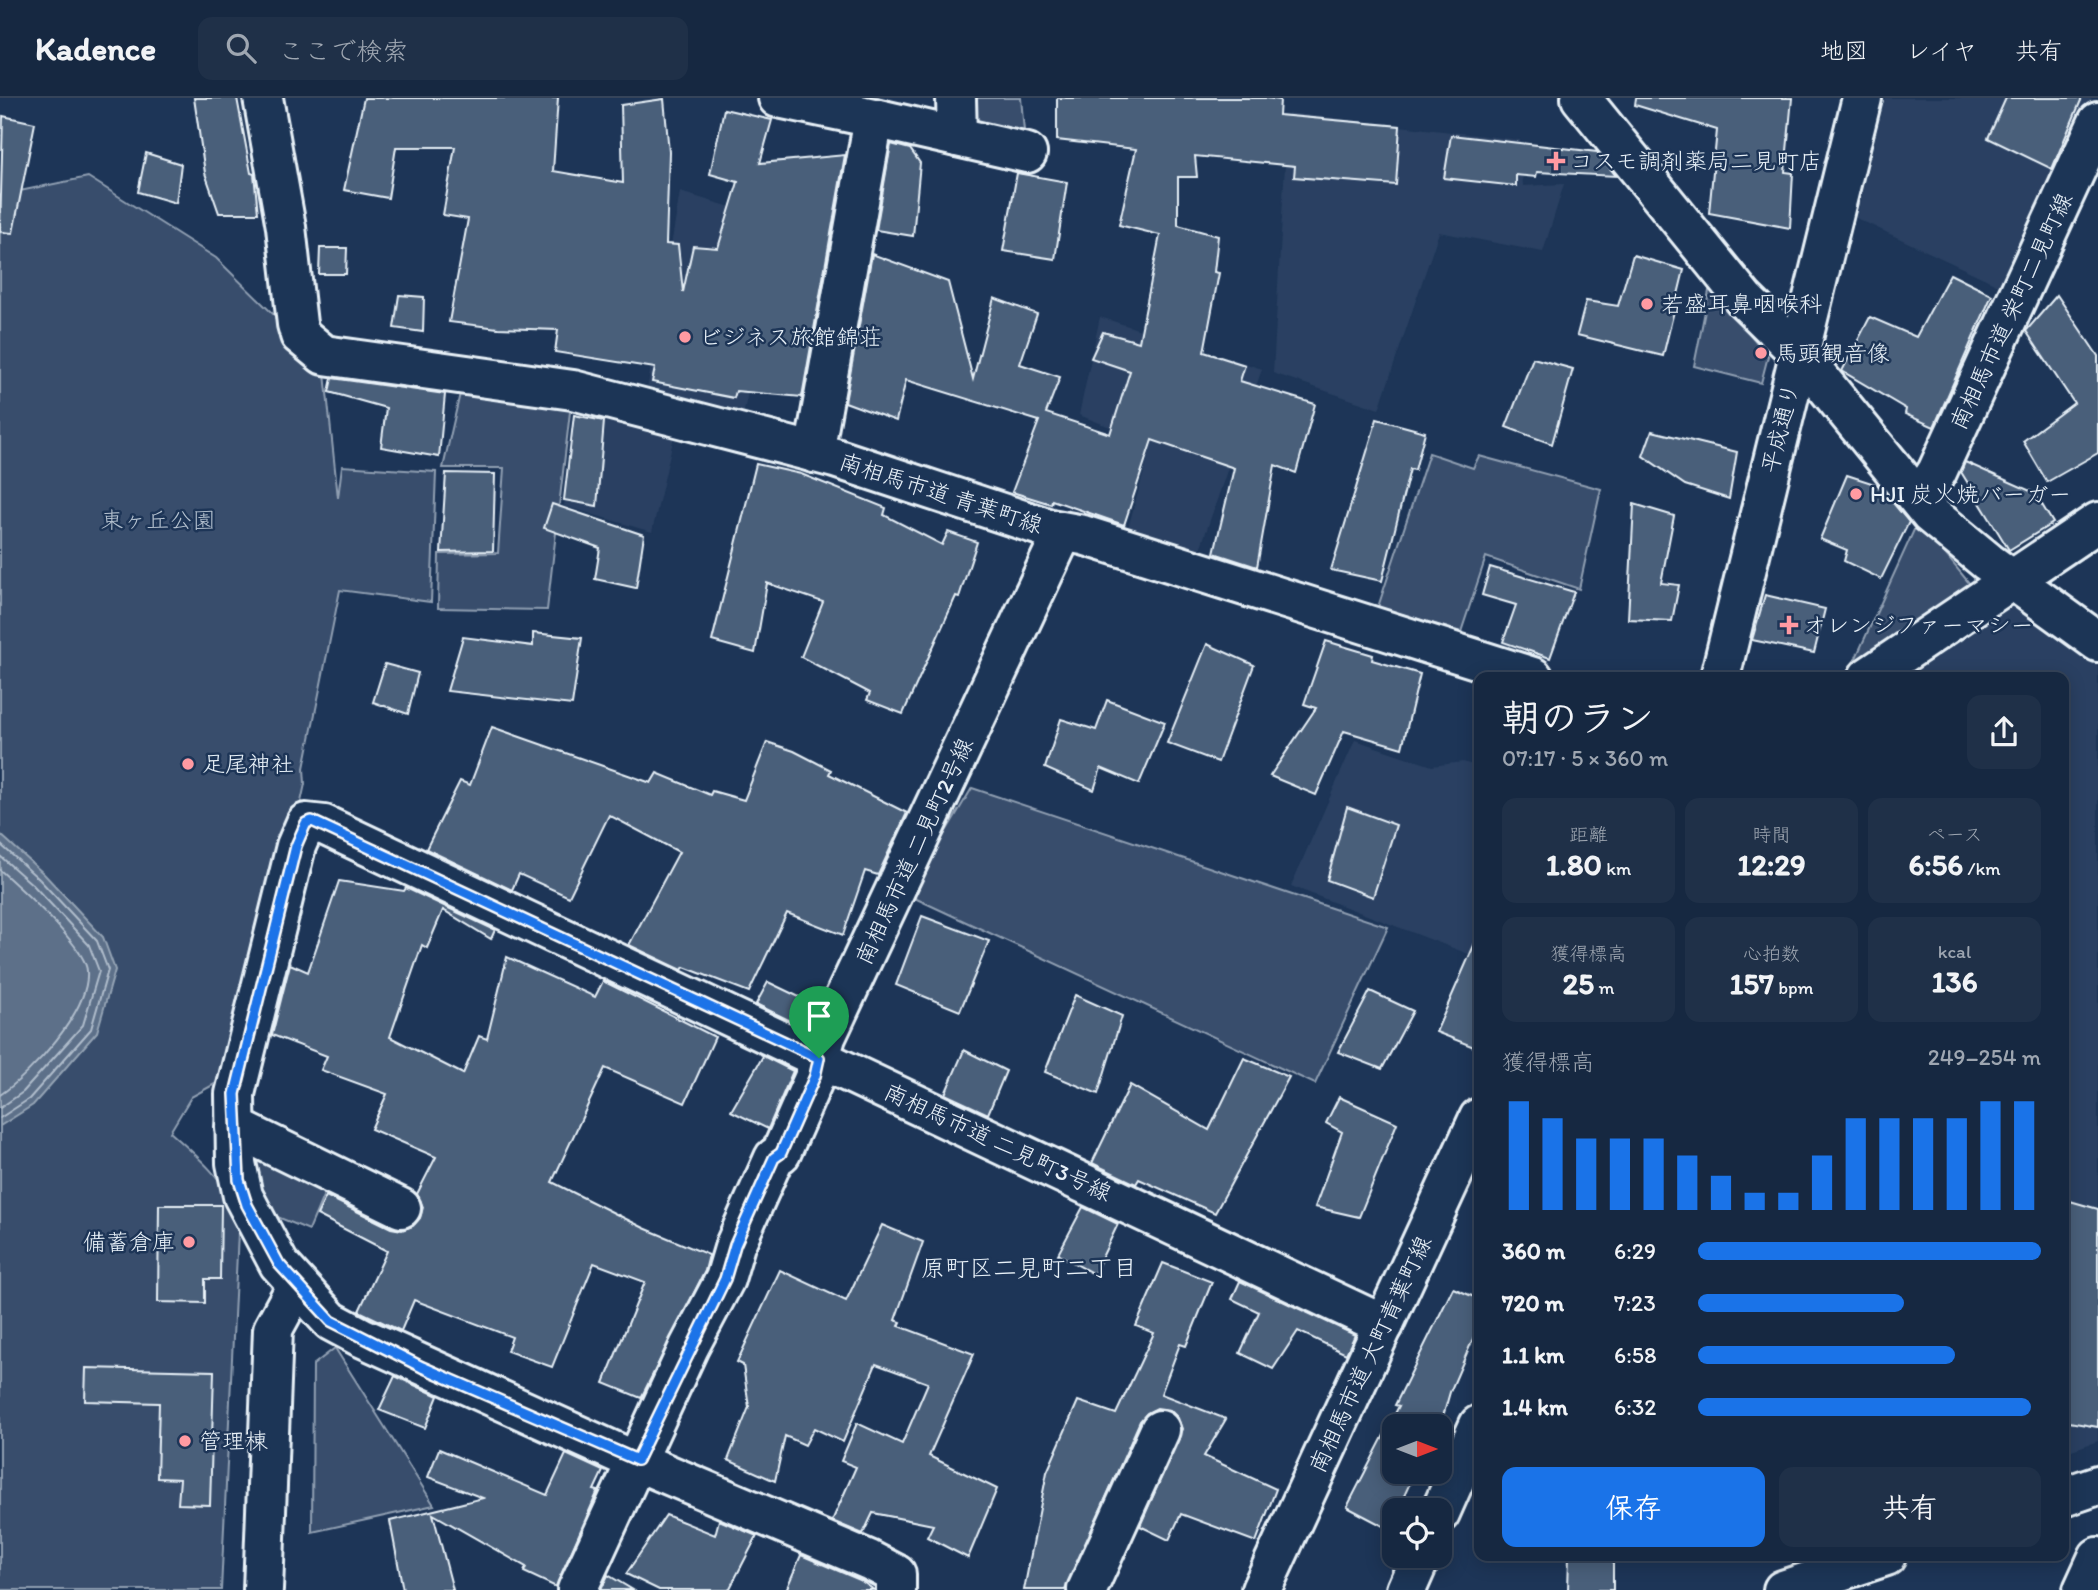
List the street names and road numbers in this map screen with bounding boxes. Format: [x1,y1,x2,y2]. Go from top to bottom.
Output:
street label: 南相馬市道 栄町二見町線 [1944,188,2078,434]
street label: 平成通り [1755,380,1805,476]
street label: 南相馬市道 青葉町線 [836,447,1046,539]
street label: 南相馬市道 二見町2号線 [849,733,979,969]
street label: 南相馬市道 二見町3号線 [880,1077,1116,1207]
street label: 南相馬市道 大町青葉町線 [1303,1231,1437,1477]

